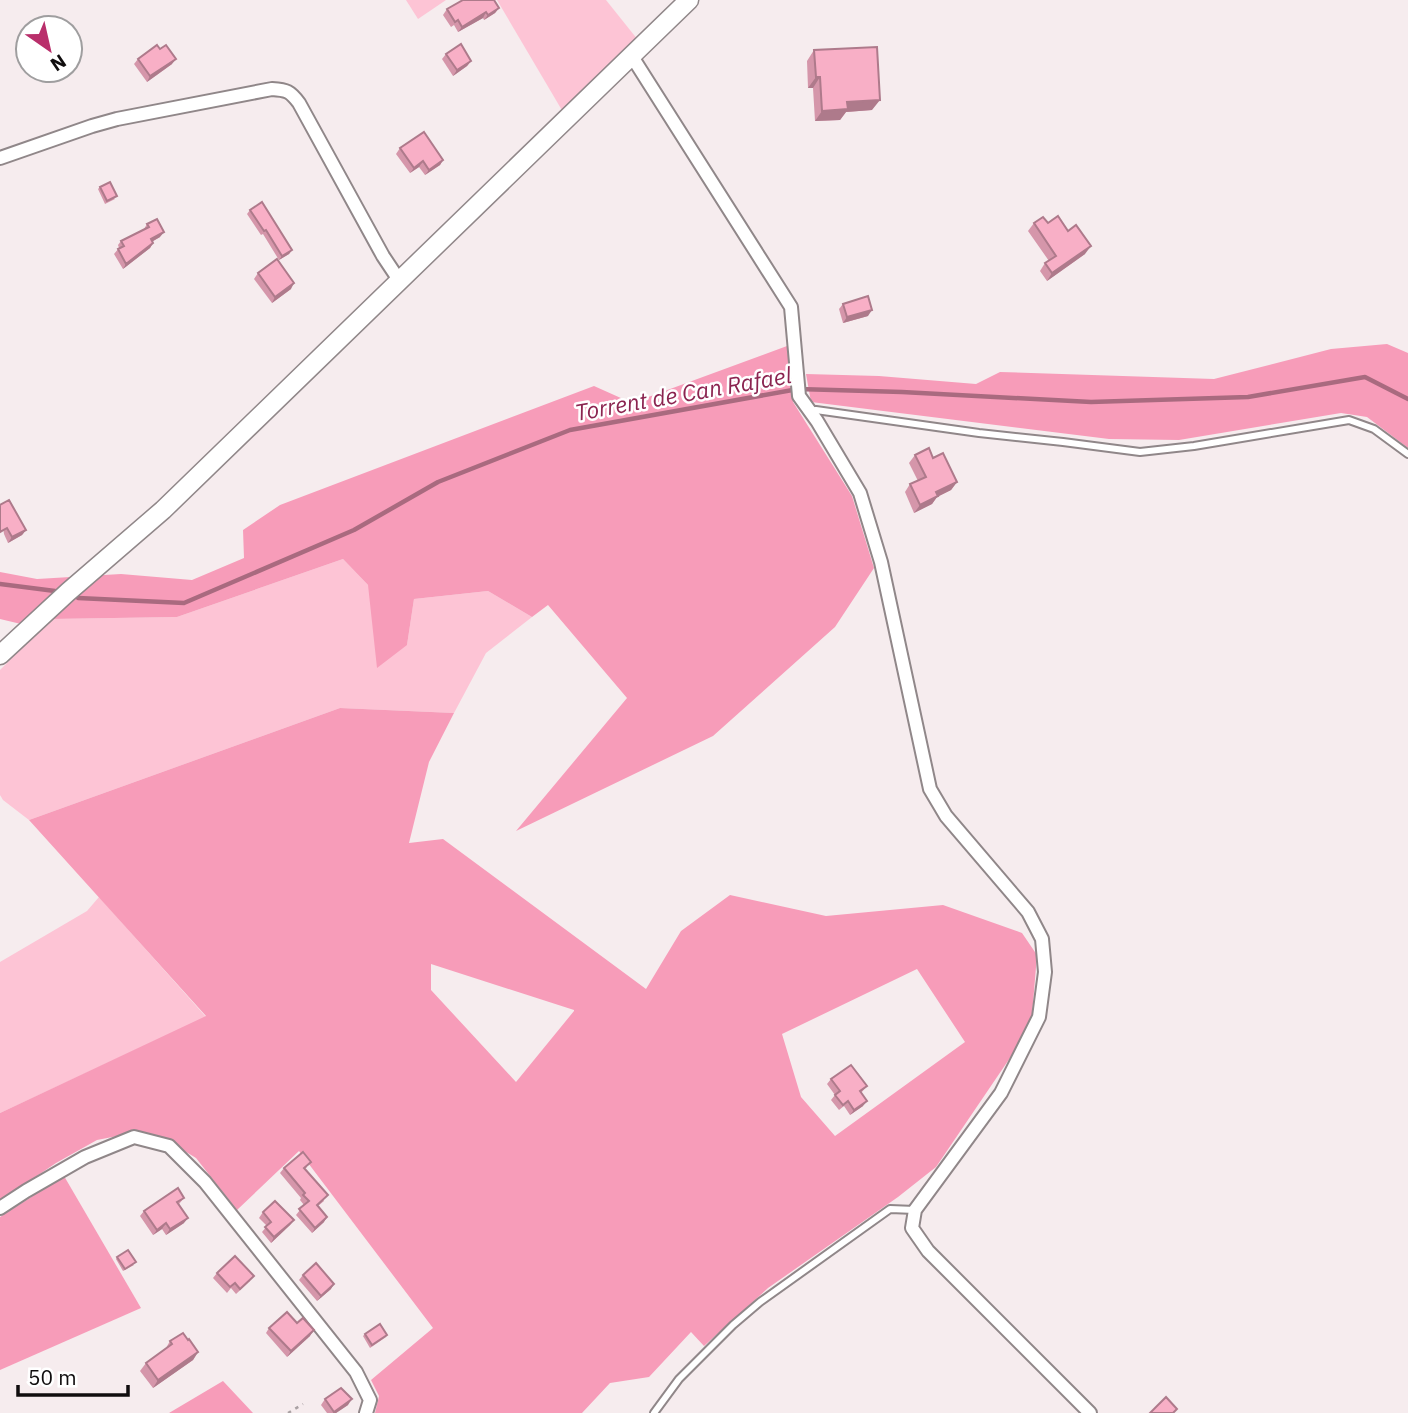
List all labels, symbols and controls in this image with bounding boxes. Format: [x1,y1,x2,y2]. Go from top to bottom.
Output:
north arrow [14,14,84,84]
text: N [46,49,71,77]
water label: Torrent de Can Rafael [572,359,795,427]
scale bar [18,1354,128,1398]
text: 50 m [28,1363,77,1391]

